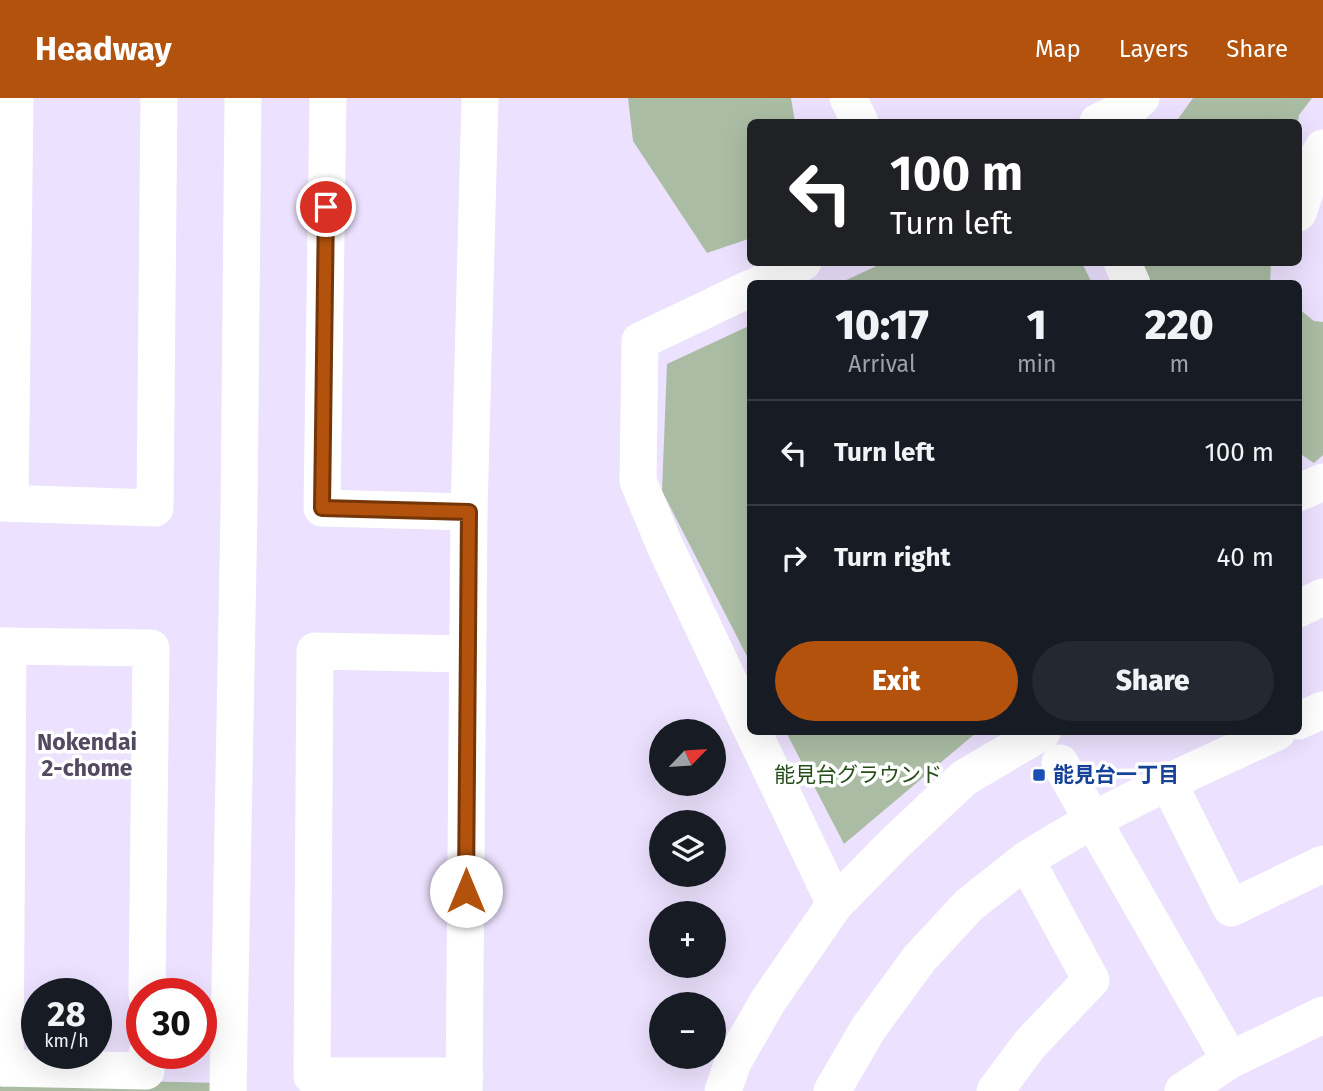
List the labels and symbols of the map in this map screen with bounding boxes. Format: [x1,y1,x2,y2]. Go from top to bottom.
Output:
pin [296,177,356,237]
north arrow [649,719,726,796]
district label: Nokendai 2-chome [37,728,137,782]
park label: 能見台グラウンド [774,762,942,788]
place label: 能見台一丁目 [1053,762,1179,788]
marker: 能見台一丁目 [1031,767,1047,783]
position arrow [429,854,503,928]
speed limit sign: 30 [126,978,217,1069]

